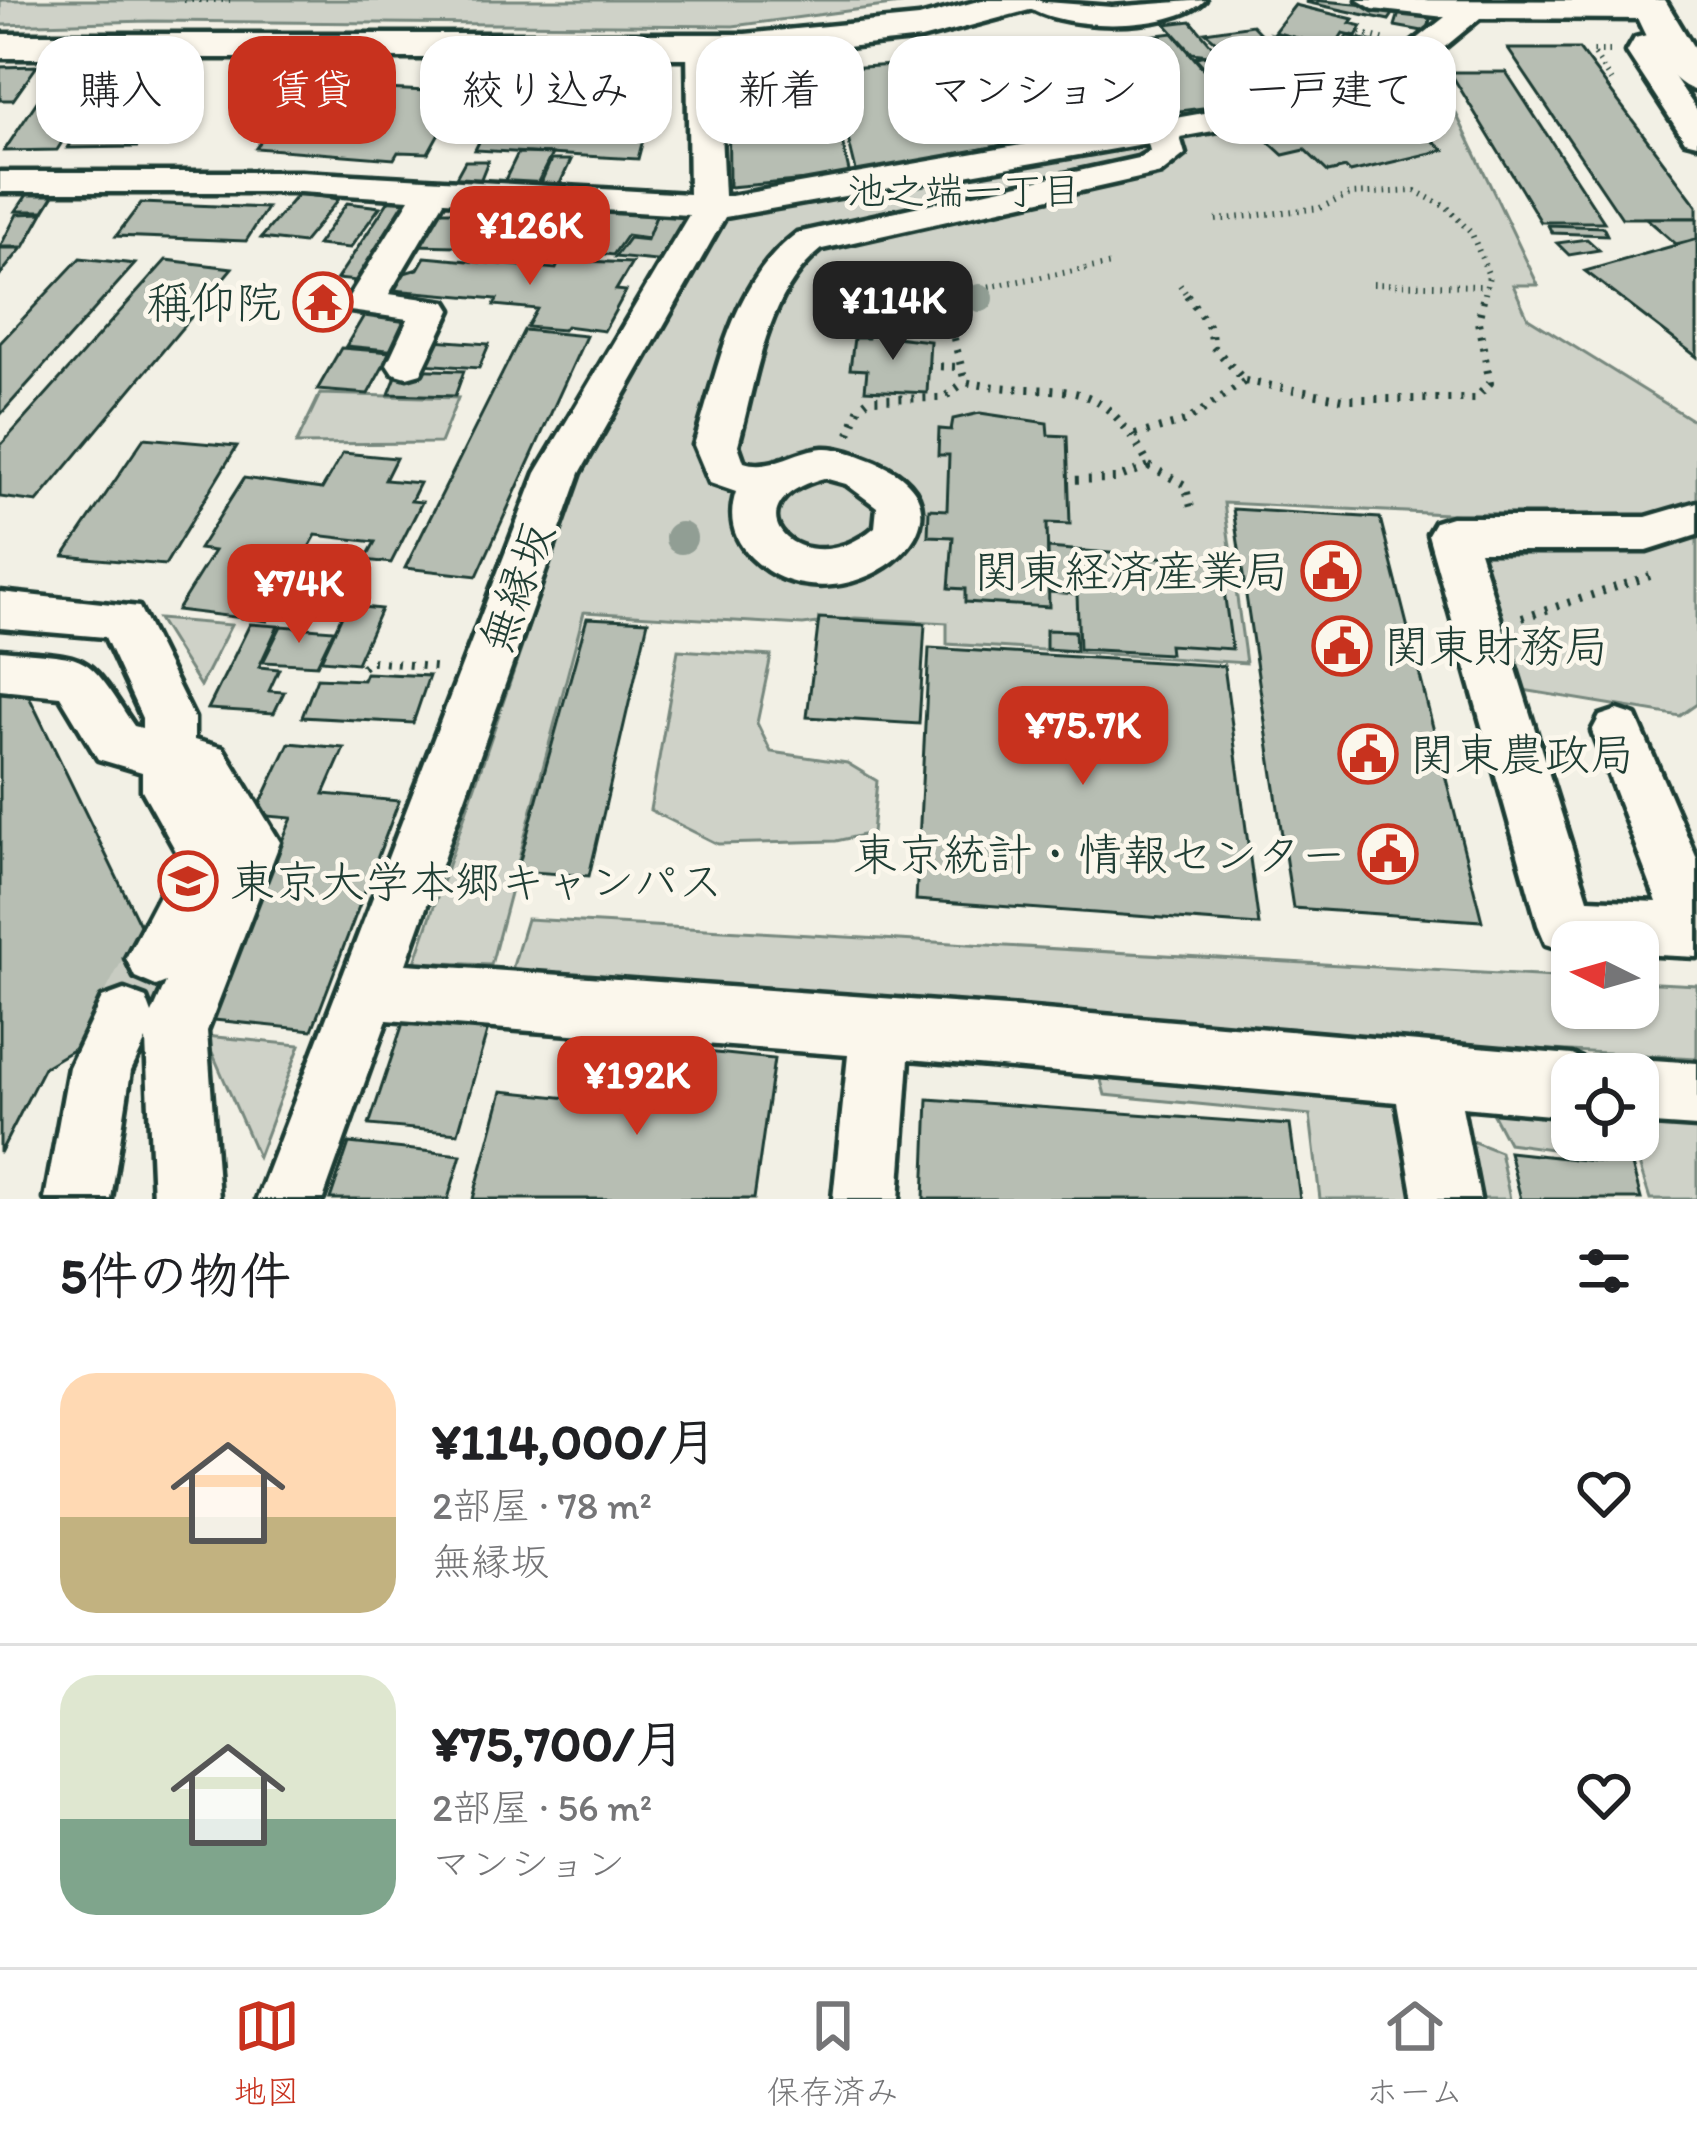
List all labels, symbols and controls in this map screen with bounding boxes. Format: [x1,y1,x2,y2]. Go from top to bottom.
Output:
chip: 購入 [36,36,204,144]
chip: 賃貸 [228,36,396,144]
chip: 絞り込み [420,36,672,144]
chip: 新着 [696,36,864,144]
chip: マンション [888,36,1180,144]
chip: 一戸建て [1204,36,1456,144]
district label: 池之端一丁目 [847,167,1081,214]
pin: ¥126K [446,186,614,288]
text: ¥126K [477,201,583,248]
pin: ¥114K [809,261,977,363]
temple icon: 稱仰院 [292,271,354,333]
place label: 稱仰院 [146,275,281,329]
text: ¥114K [840,276,946,323]
street label: 無縁坂 [468,514,564,660]
public building icon: 関東経済産業局 [1300,540,1362,602]
pin: ¥74K [228,544,370,646]
place label: 関東経済産業局 [974,544,1289,598]
text: ¥74K [254,559,344,606]
public building icon: 関東財務局 [1311,615,1373,677]
place label: 関東財務局 [1384,619,1609,673]
pin: ¥75.7K [985,686,1181,788]
text: ¥75.7K [1025,701,1141,748]
public building icon: 関東農政局 [1337,723,1399,785]
place label: 関東農政局 [1410,727,1635,781]
public building icon: 東京統計・情報センター [1357,823,1419,885]
place label: 東京統計・情報センター [853,827,1346,881]
school or university icon: 東京大学本郷キャンパス [157,850,219,912]
place label: 東京大学本郷キャンパス [230,854,723,908]
north arrow [1551,921,1659,1029]
map controls [1551,921,1659,1161]
pin: ¥192K [553,1036,721,1138]
text: ¥192K [584,1051,690,1098]
button: locate [1551,1053,1659,1161]
icon: filters [1571,1238,1637,1304]
text: 5件の物件 [60,1245,291,1306]
text: ¥114,000/月 [432,1411,717,1472]
icon: home [156,1421,300,1565]
icon: heart [1571,1460,1637,1526]
text: 2部屋 · 78 m² [432,1482,652,1529]
text: 無縁坂 [432,1538,549,1585]
text: ¥75,700/月 [432,1713,685,1774]
icon: home [156,1723,300,1867]
icon: heart [1571,1762,1637,1828]
text: 2部屋 · 56 m² [432,1784,652,1831]
text: マンション [432,1840,625,1887]
tab: 地図 [234,1993,300,2113]
tab: 保存済み [767,1993,899,2113]
tab: ホーム [1366,1993,1463,2113]

